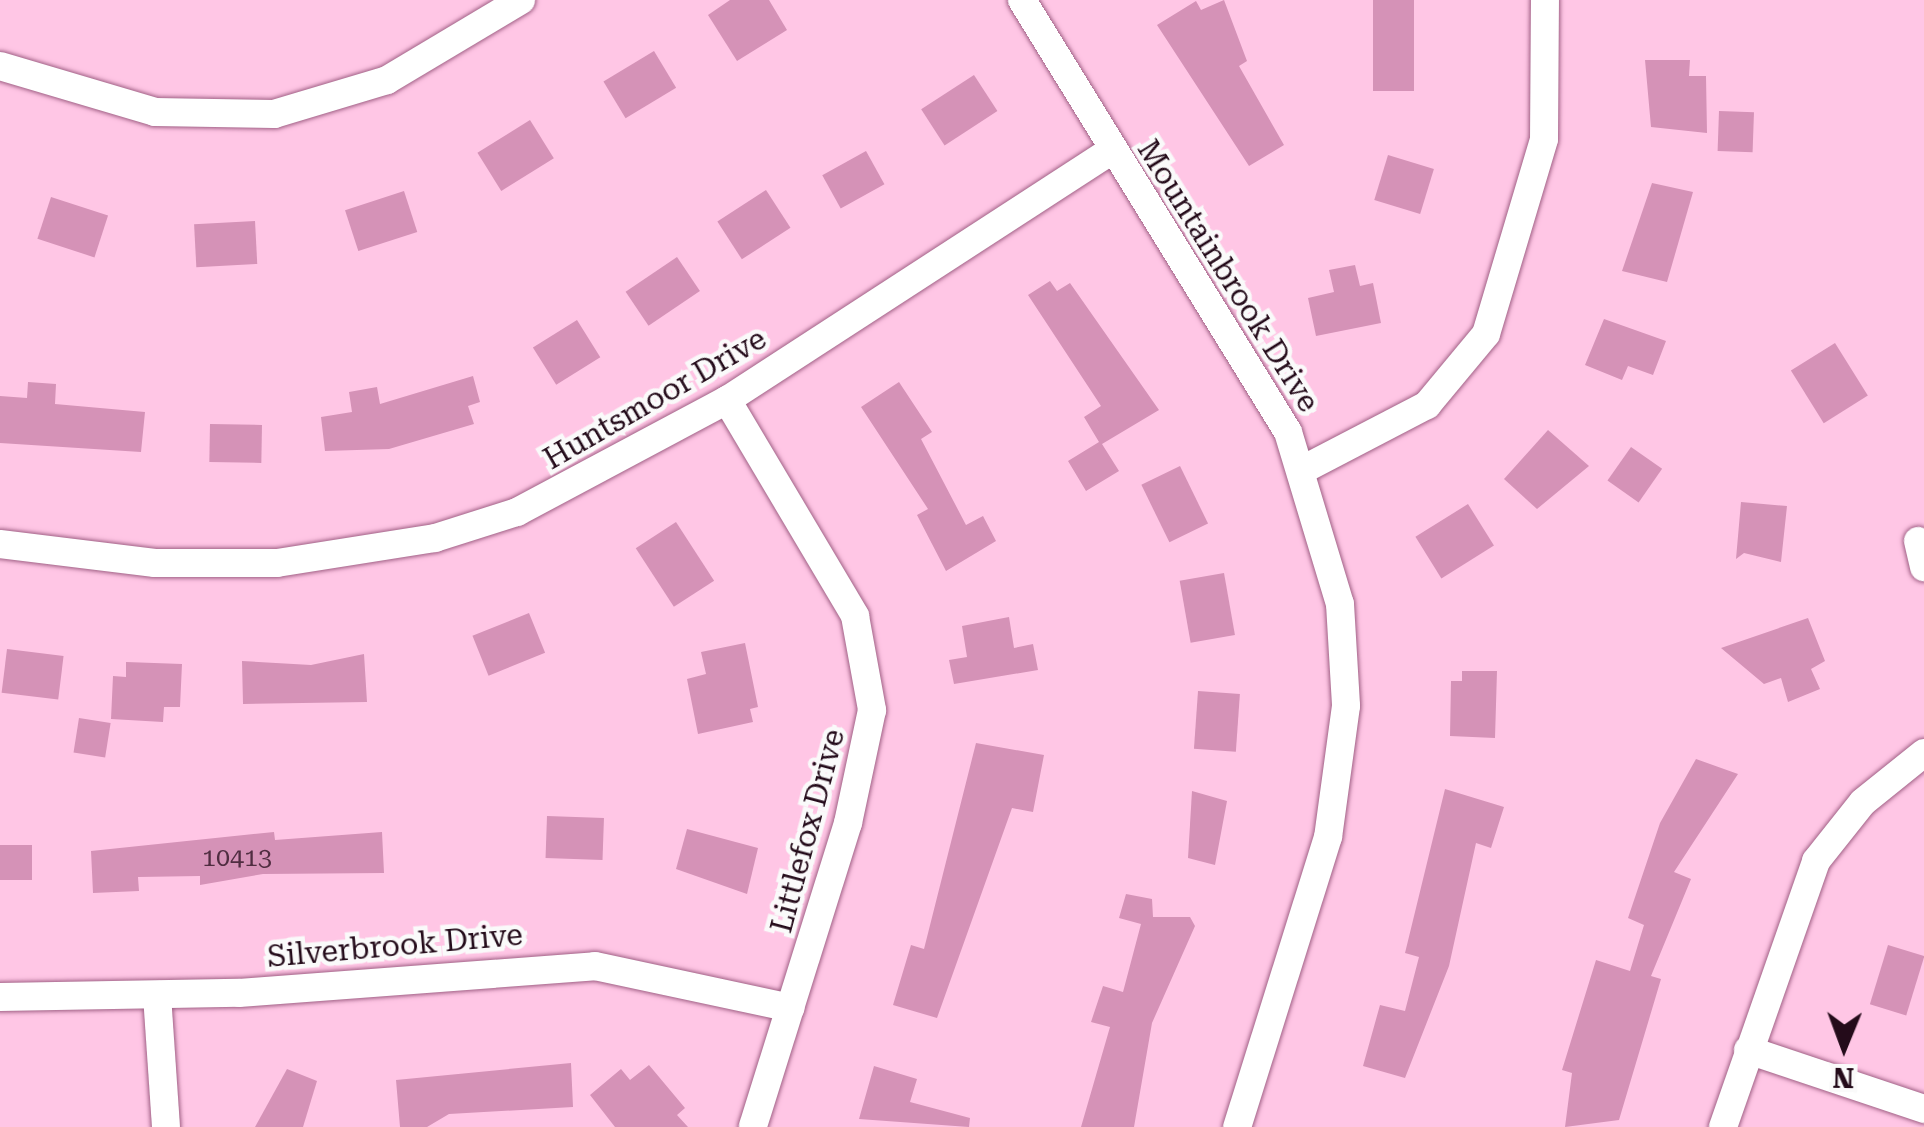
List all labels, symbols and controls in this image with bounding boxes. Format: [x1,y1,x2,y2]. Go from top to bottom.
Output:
street label: Mountainbrook Drive [1130,133,1326,419]
street label: Huntsmoor Drive [537,321,773,477]
street label: Littlefox Drive [764,725,852,937]
house number: 10413 [202,843,272,873]
street label: Silverbrook Drive [266,917,524,975]
north arrow [1794,997,1894,1097]
text: N [1832,1061,1855,1094]

